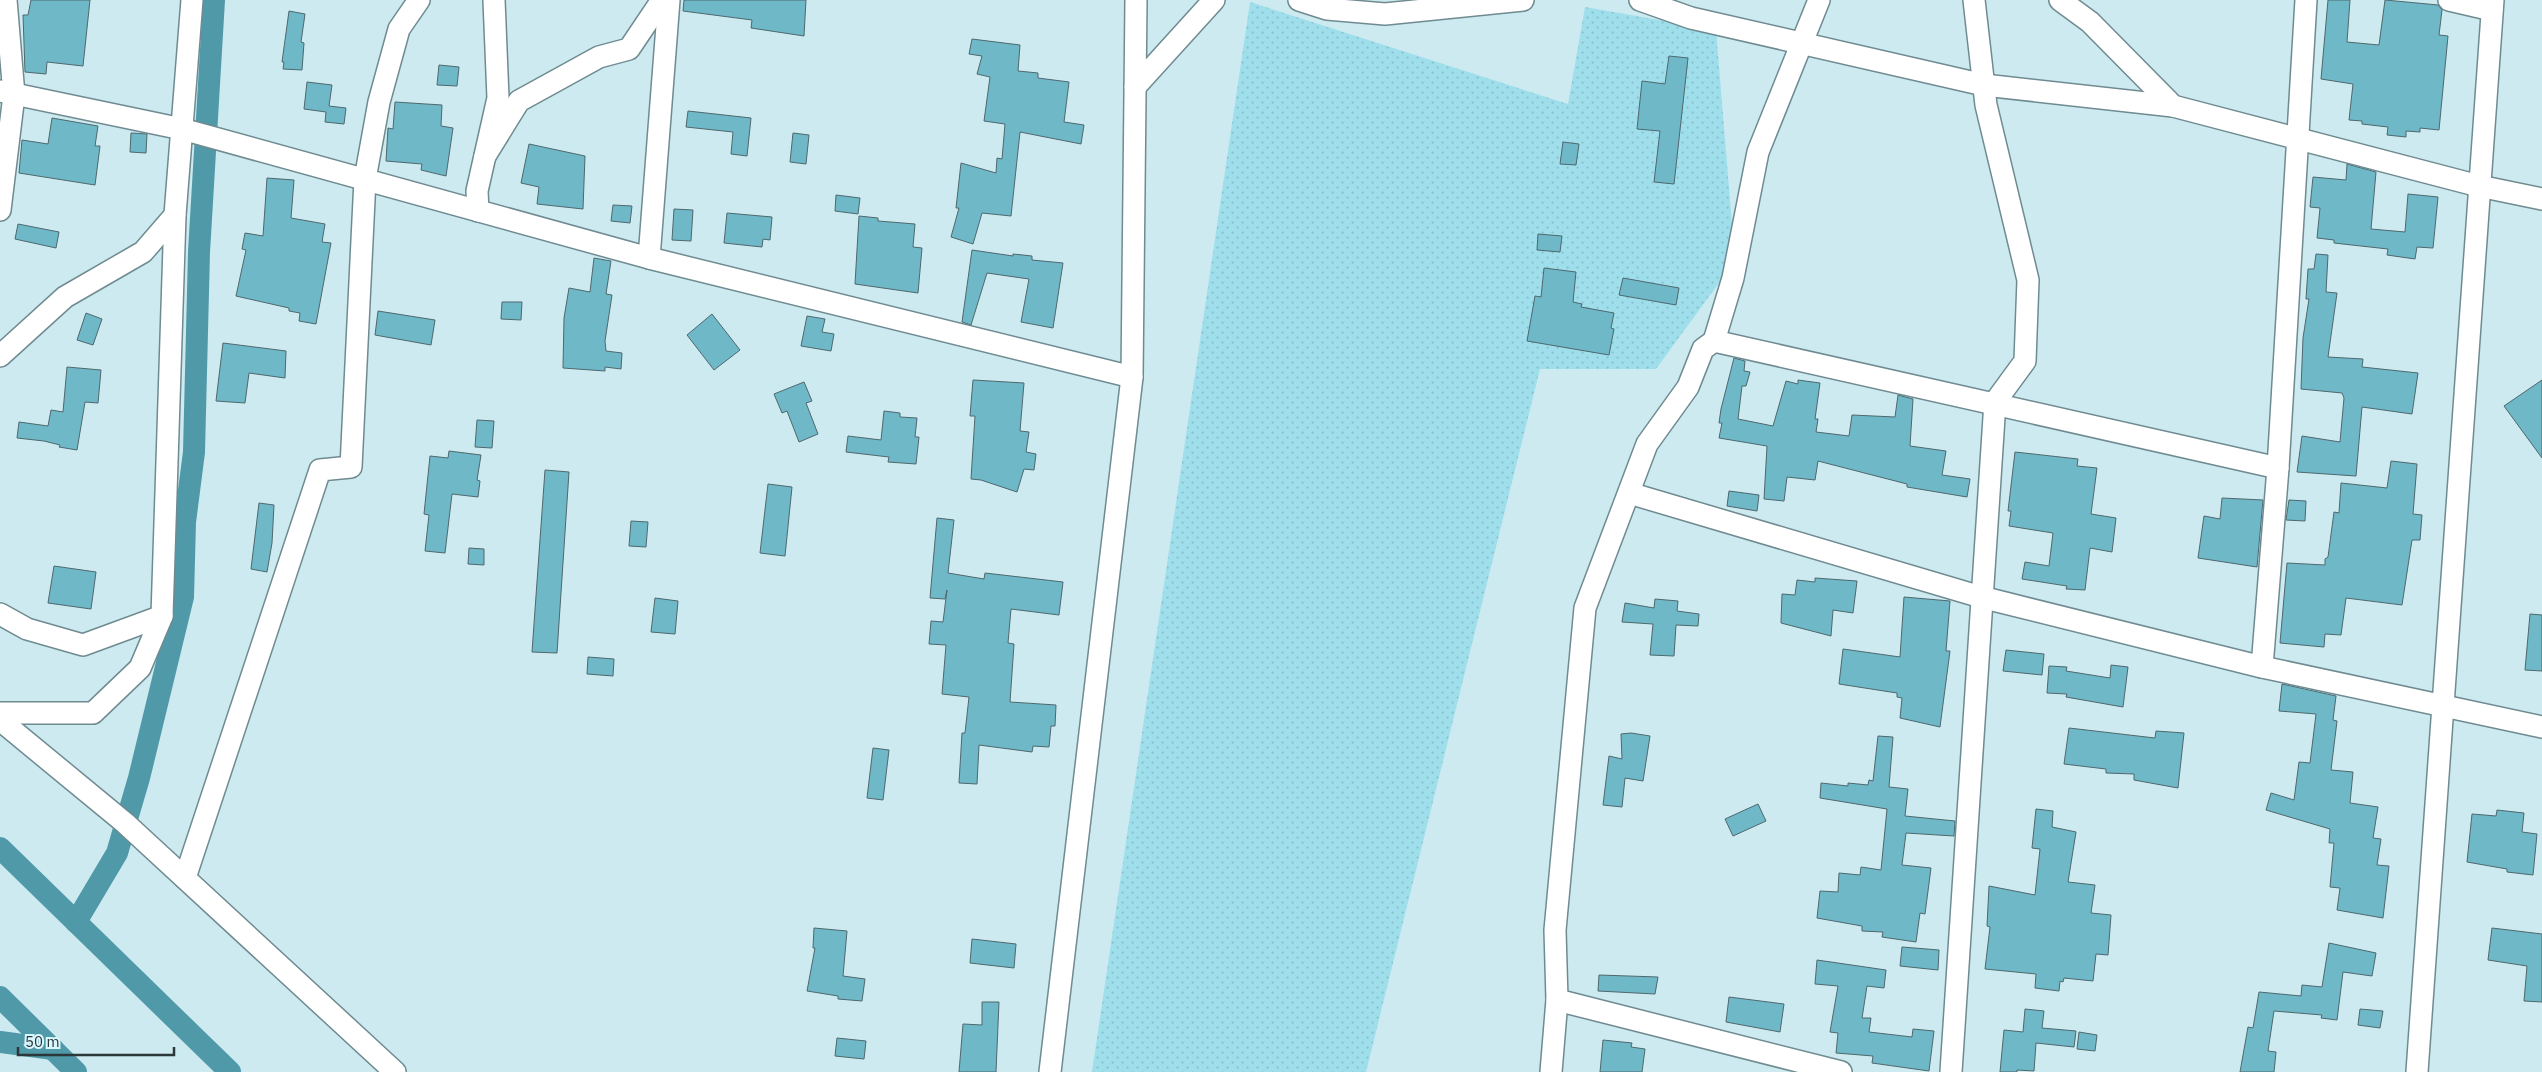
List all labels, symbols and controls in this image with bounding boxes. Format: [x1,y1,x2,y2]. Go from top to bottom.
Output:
scale bar [18,1024,174,1056]
text: 50 m [25,1032,60,1051]

